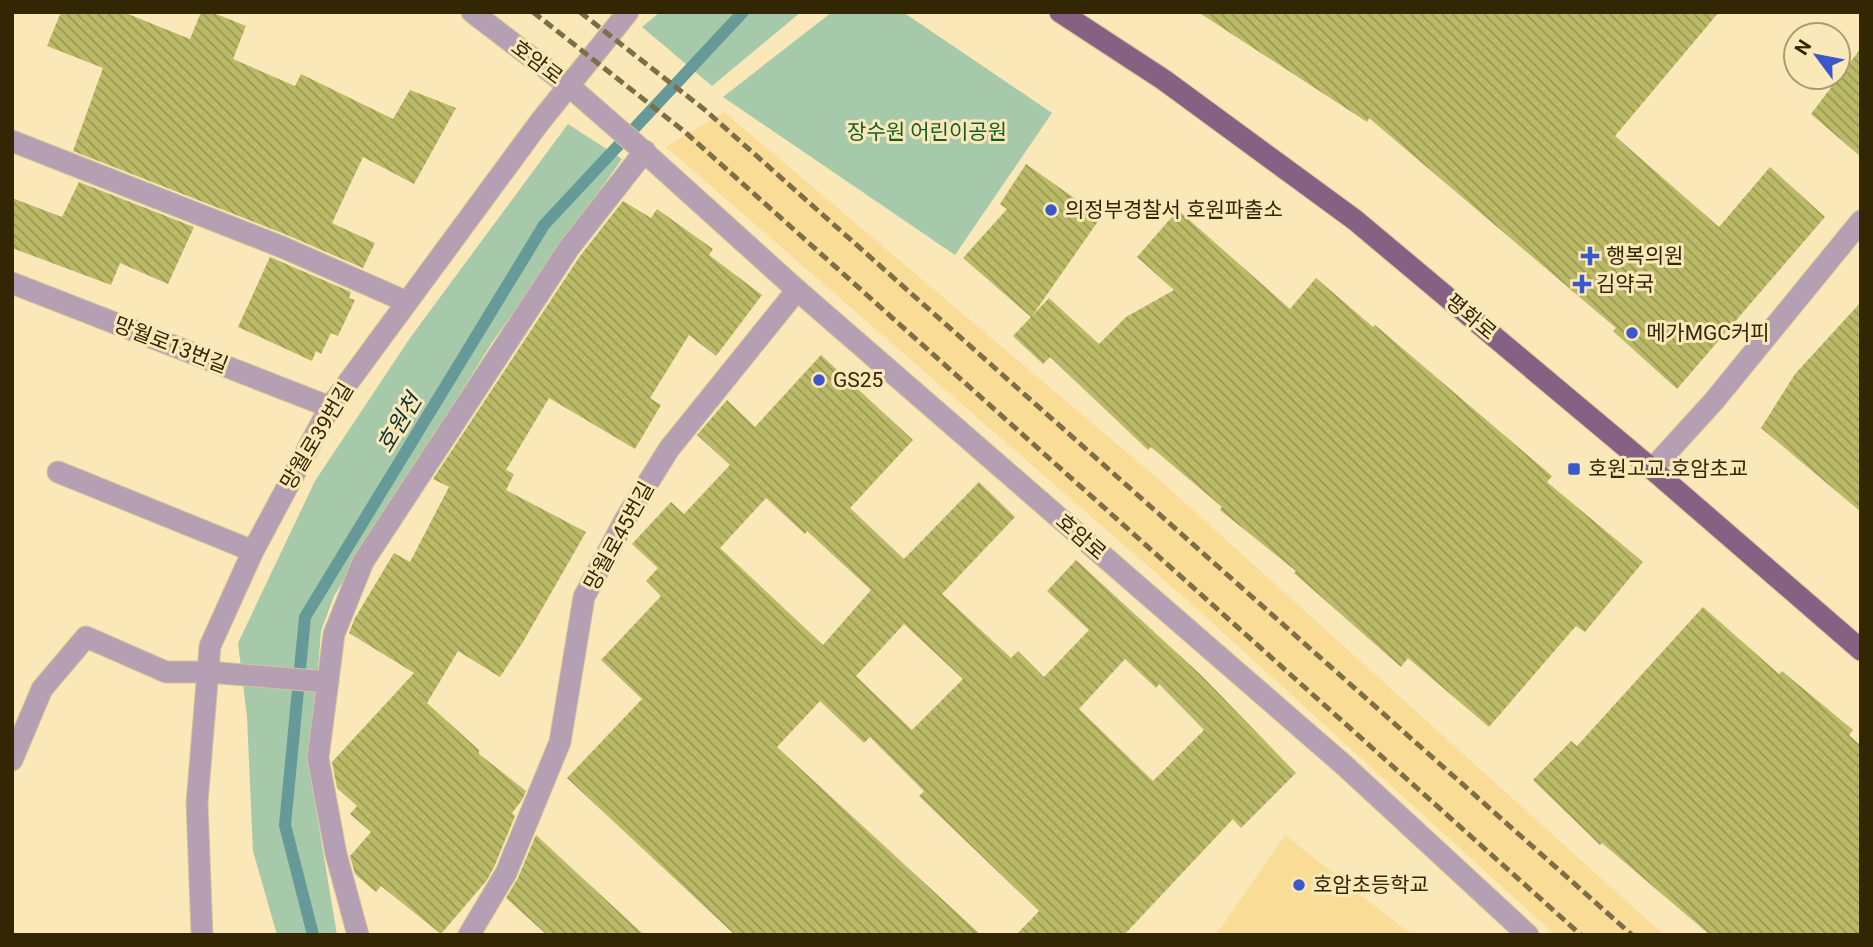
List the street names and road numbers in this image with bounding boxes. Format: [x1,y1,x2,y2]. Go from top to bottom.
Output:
street label: 호암로 [507,35,567,89]
street label: 평화로 [1441,289,1501,345]
street label: 망월로13번길 [111,312,231,378]
street label: 망월로39번길 [276,378,358,494]
street label: 망월로45번길 [579,478,659,594]
street label: 호암로 [1051,509,1111,565]

